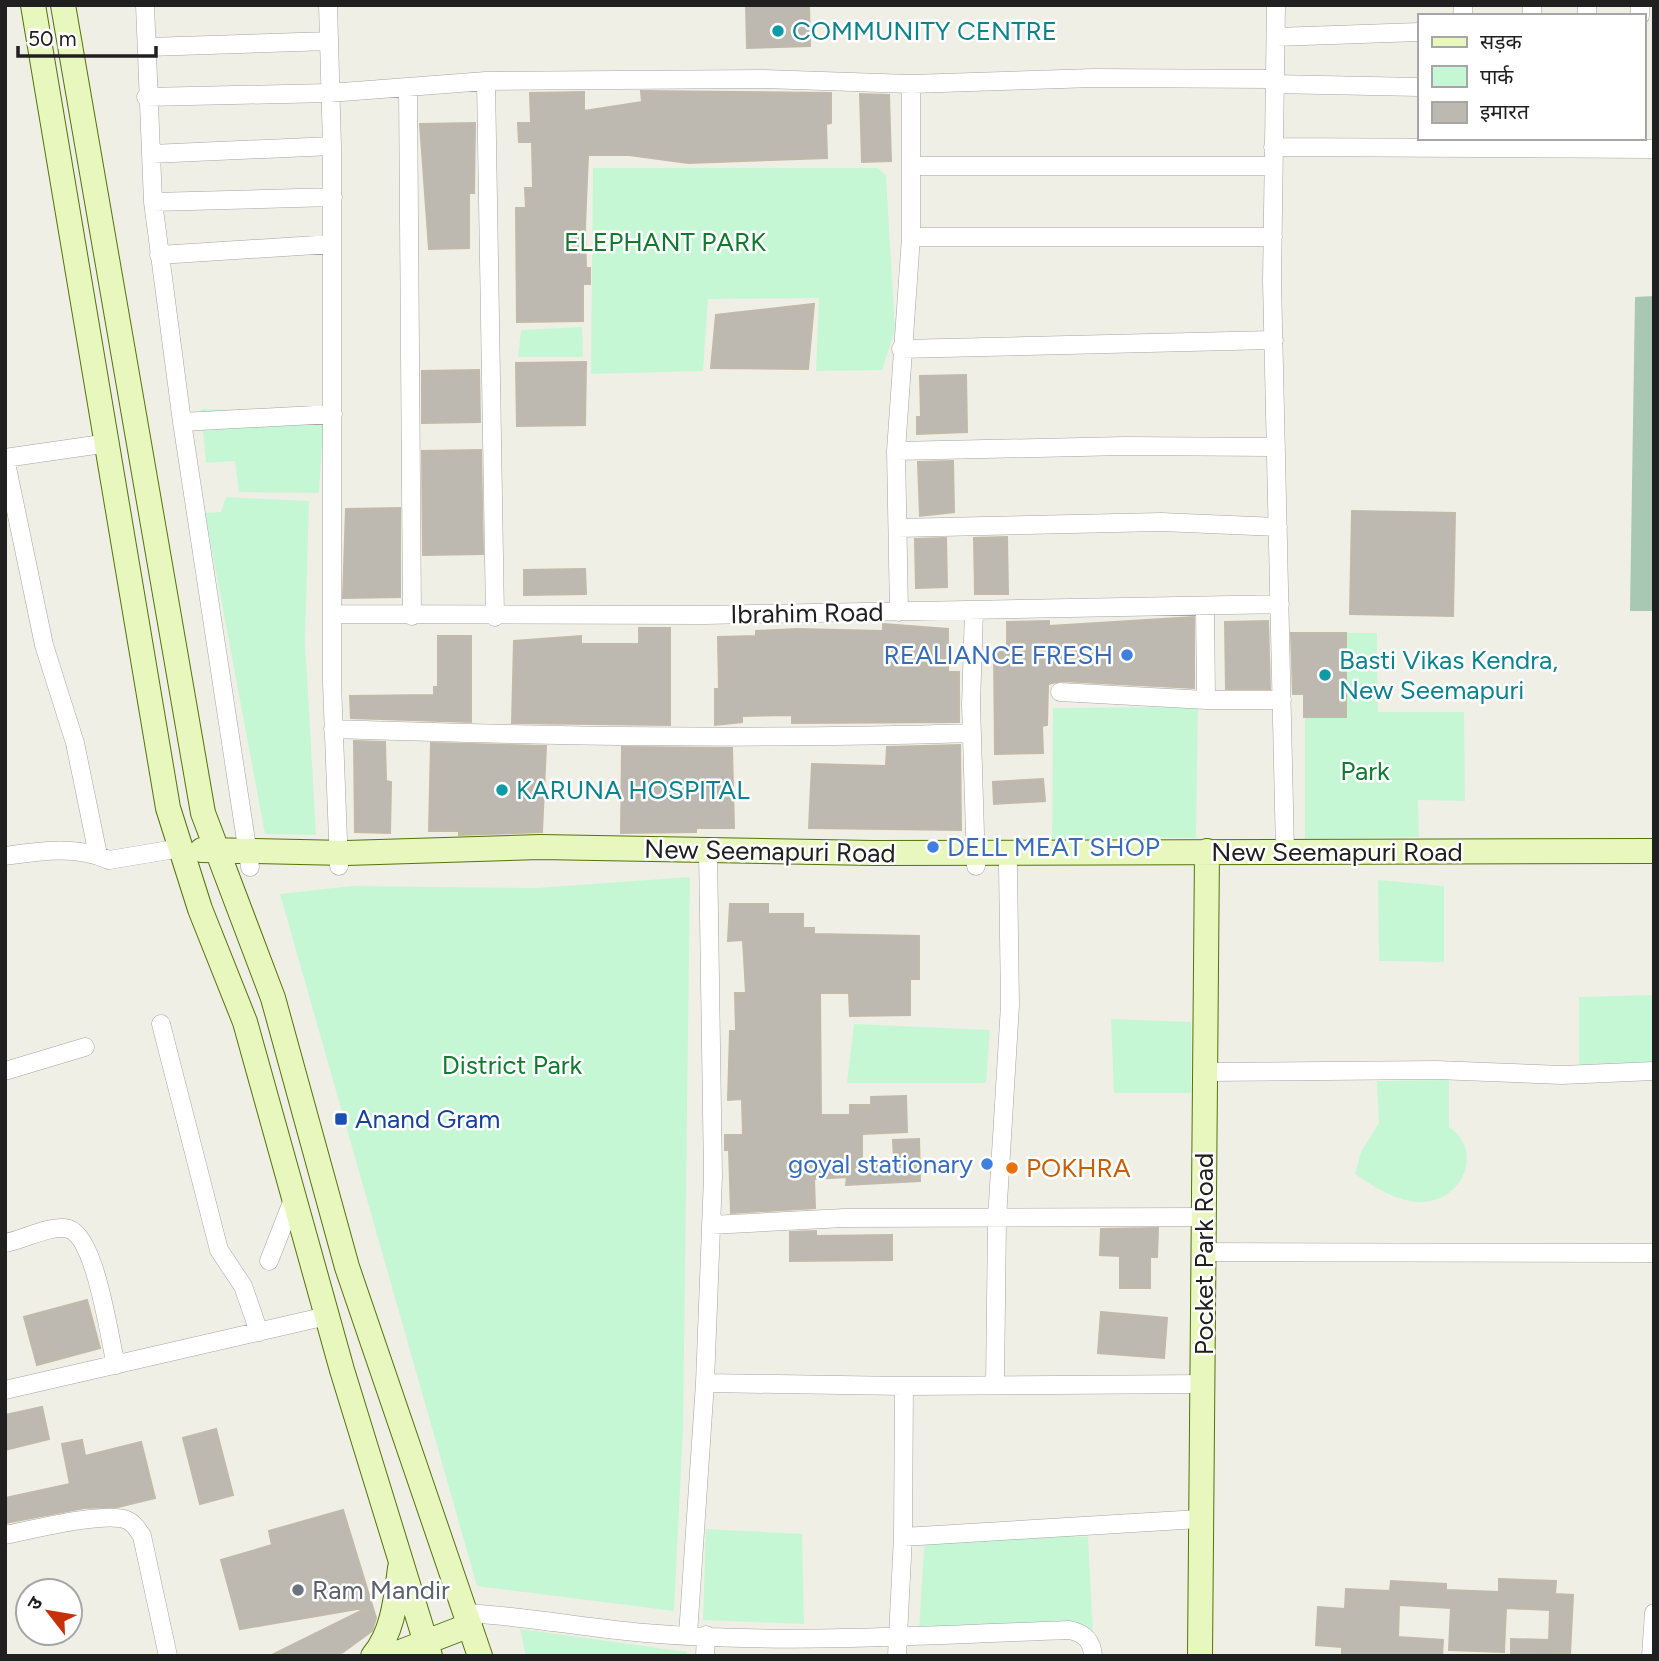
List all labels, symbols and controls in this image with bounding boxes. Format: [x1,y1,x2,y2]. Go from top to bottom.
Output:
scale bar [18,14,156,58]
legend [1418,14,1645,140]
place label: COMMUNITY CENTRE [792,15,1057,47]
marker: COMMUNITY CENTRE [770,23,786,39]
text: 50 m [28,26,77,51]
text: सड़क [1480,29,1522,54]
text: पार्क [1480,64,1514,89]
text: इमारत [1480,99,1530,124]
park label: ELEPHANT PARK [564,226,766,258]
street label: Ibrahim Road [730,596,884,630]
place label: REALIANCE FRESH [884,639,1113,671]
place label: Basti Vikas Kendra, New Seemapuri [1339,644,1558,706]
marker: REALIANCE FRESH [1119,647,1135,663]
marker: Basti Vikas Kendra, New Seemapuri [1317,667,1333,683]
park label: Park [1340,755,1390,787]
place label: KARUNA HOSPITAL [516,774,750,806]
marker: KARUNA HOSPITAL [494,782,510,798]
place label: DELL MEAT SHOP [947,831,1160,863]
street label: New Seemapuri Road [644,833,896,869]
street label: New Seemapuri Road [1211,836,1463,868]
marker: DELL MEAT SHOP [925,839,941,855]
park label: District Park [442,1049,583,1081]
place label: Anand Gram [355,1103,500,1135]
marker: Anand Gram [333,1111,349,1127]
place label: goyal stationary [788,1148,973,1180]
place label: POKHRA [1026,1152,1131,1184]
street label: Pocket Park Road [1188,1153,1220,1355]
marker: goyal stationary [979,1156,995,1172]
marker: POKHRA [1004,1160,1020,1176]
place label: Ram Mandir [312,1574,450,1606]
north arrow [14,1577,84,1647]
marker: Ram Mandir [290,1582,306,1598]
text: उ [22,1592,48,1614]

